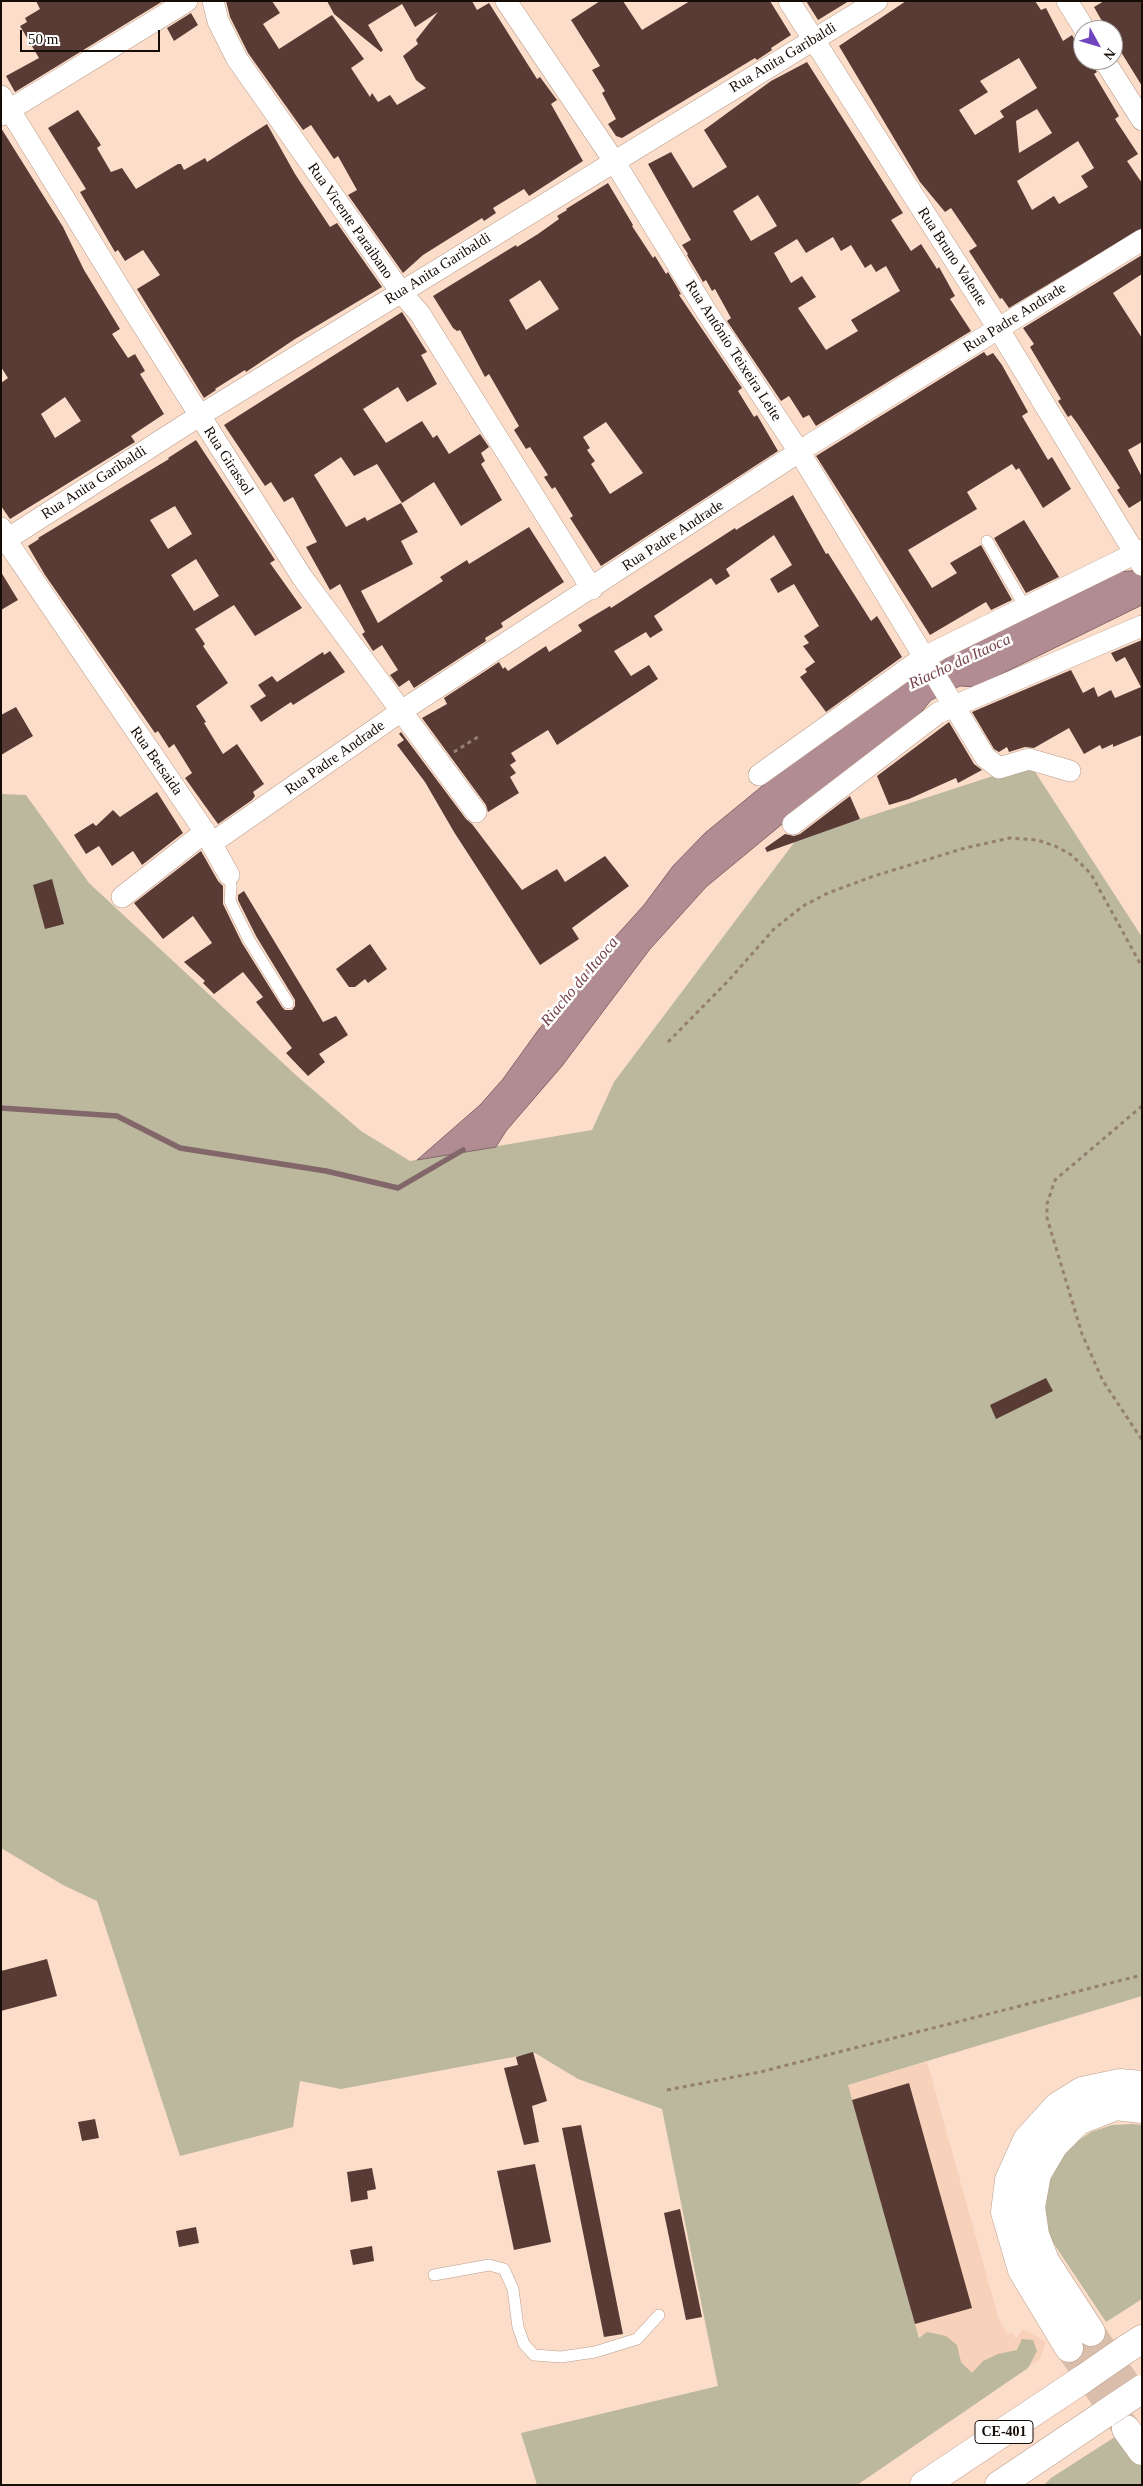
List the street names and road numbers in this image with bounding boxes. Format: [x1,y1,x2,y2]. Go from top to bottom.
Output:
street label: Rua Anita Garibaldi [726,19,840,97]
street label: Rua Vicente Paraibano [303,160,397,282]
street label: Rua Bruno Valente [913,204,991,310]
street label: Rua Anita Garibaldi [382,229,494,309]
street label: Rua Antônio Teixeira Leite [681,277,785,425]
street label: Rua Padre Andrade [960,279,1070,357]
street label: Rua Girassol [199,423,257,499]
street label: Rua Anita Garibaldi [38,442,150,524]
street label: Rua Padre Andrade [619,496,727,576]
street label: Rua Padre Andrade [282,717,388,799]
street label: Rua Betsaida [126,723,186,799]
road number: CE-401 [975,2420,1033,2444]

